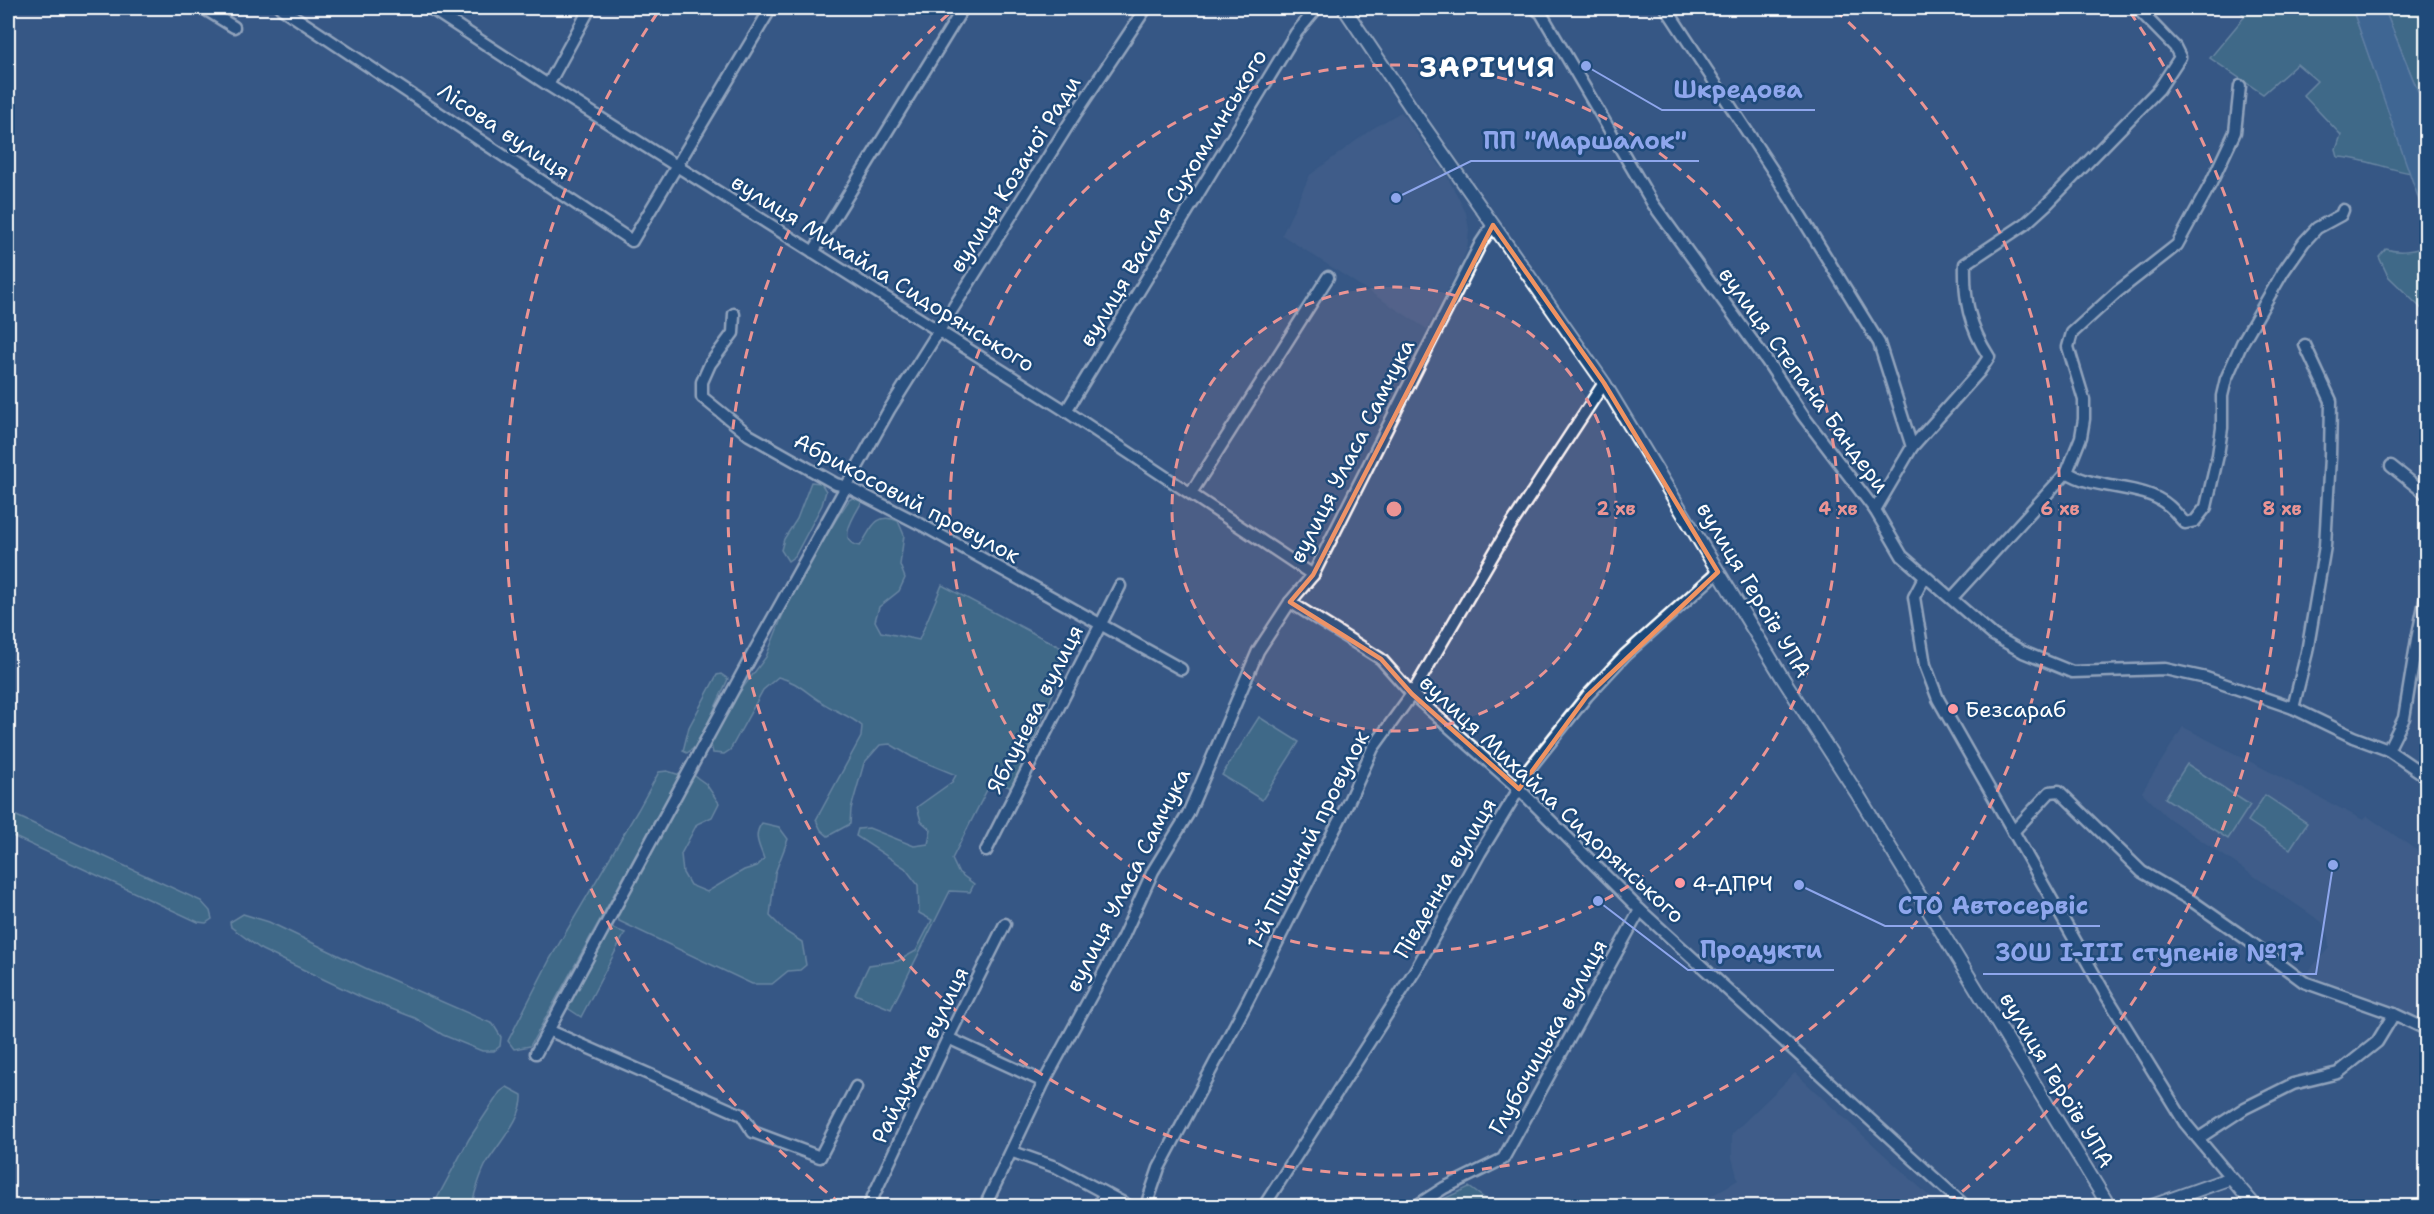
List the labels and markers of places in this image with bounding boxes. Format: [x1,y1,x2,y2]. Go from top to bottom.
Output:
callout: Шкредова [1662,68,1815,110]
callout: ПП "Маршалок" [1471,119,1699,161]
centre of rings [1384,499,1404,519]
place label: Безсараб [1965,695,2066,724]
marker: Безсараб [1946,702,1960,716]
place label: 4-ДПРЧ [1692,869,1773,898]
marker: 4-ДПРЧ [1673,876,1687,890]
callout: СТО Автосервіс [1885,884,2100,926]
callout: Продукти [1688,928,1834,970]
callout: ЗОШ І-ІІІ ступенів №17 [1983,932,2316,974]

